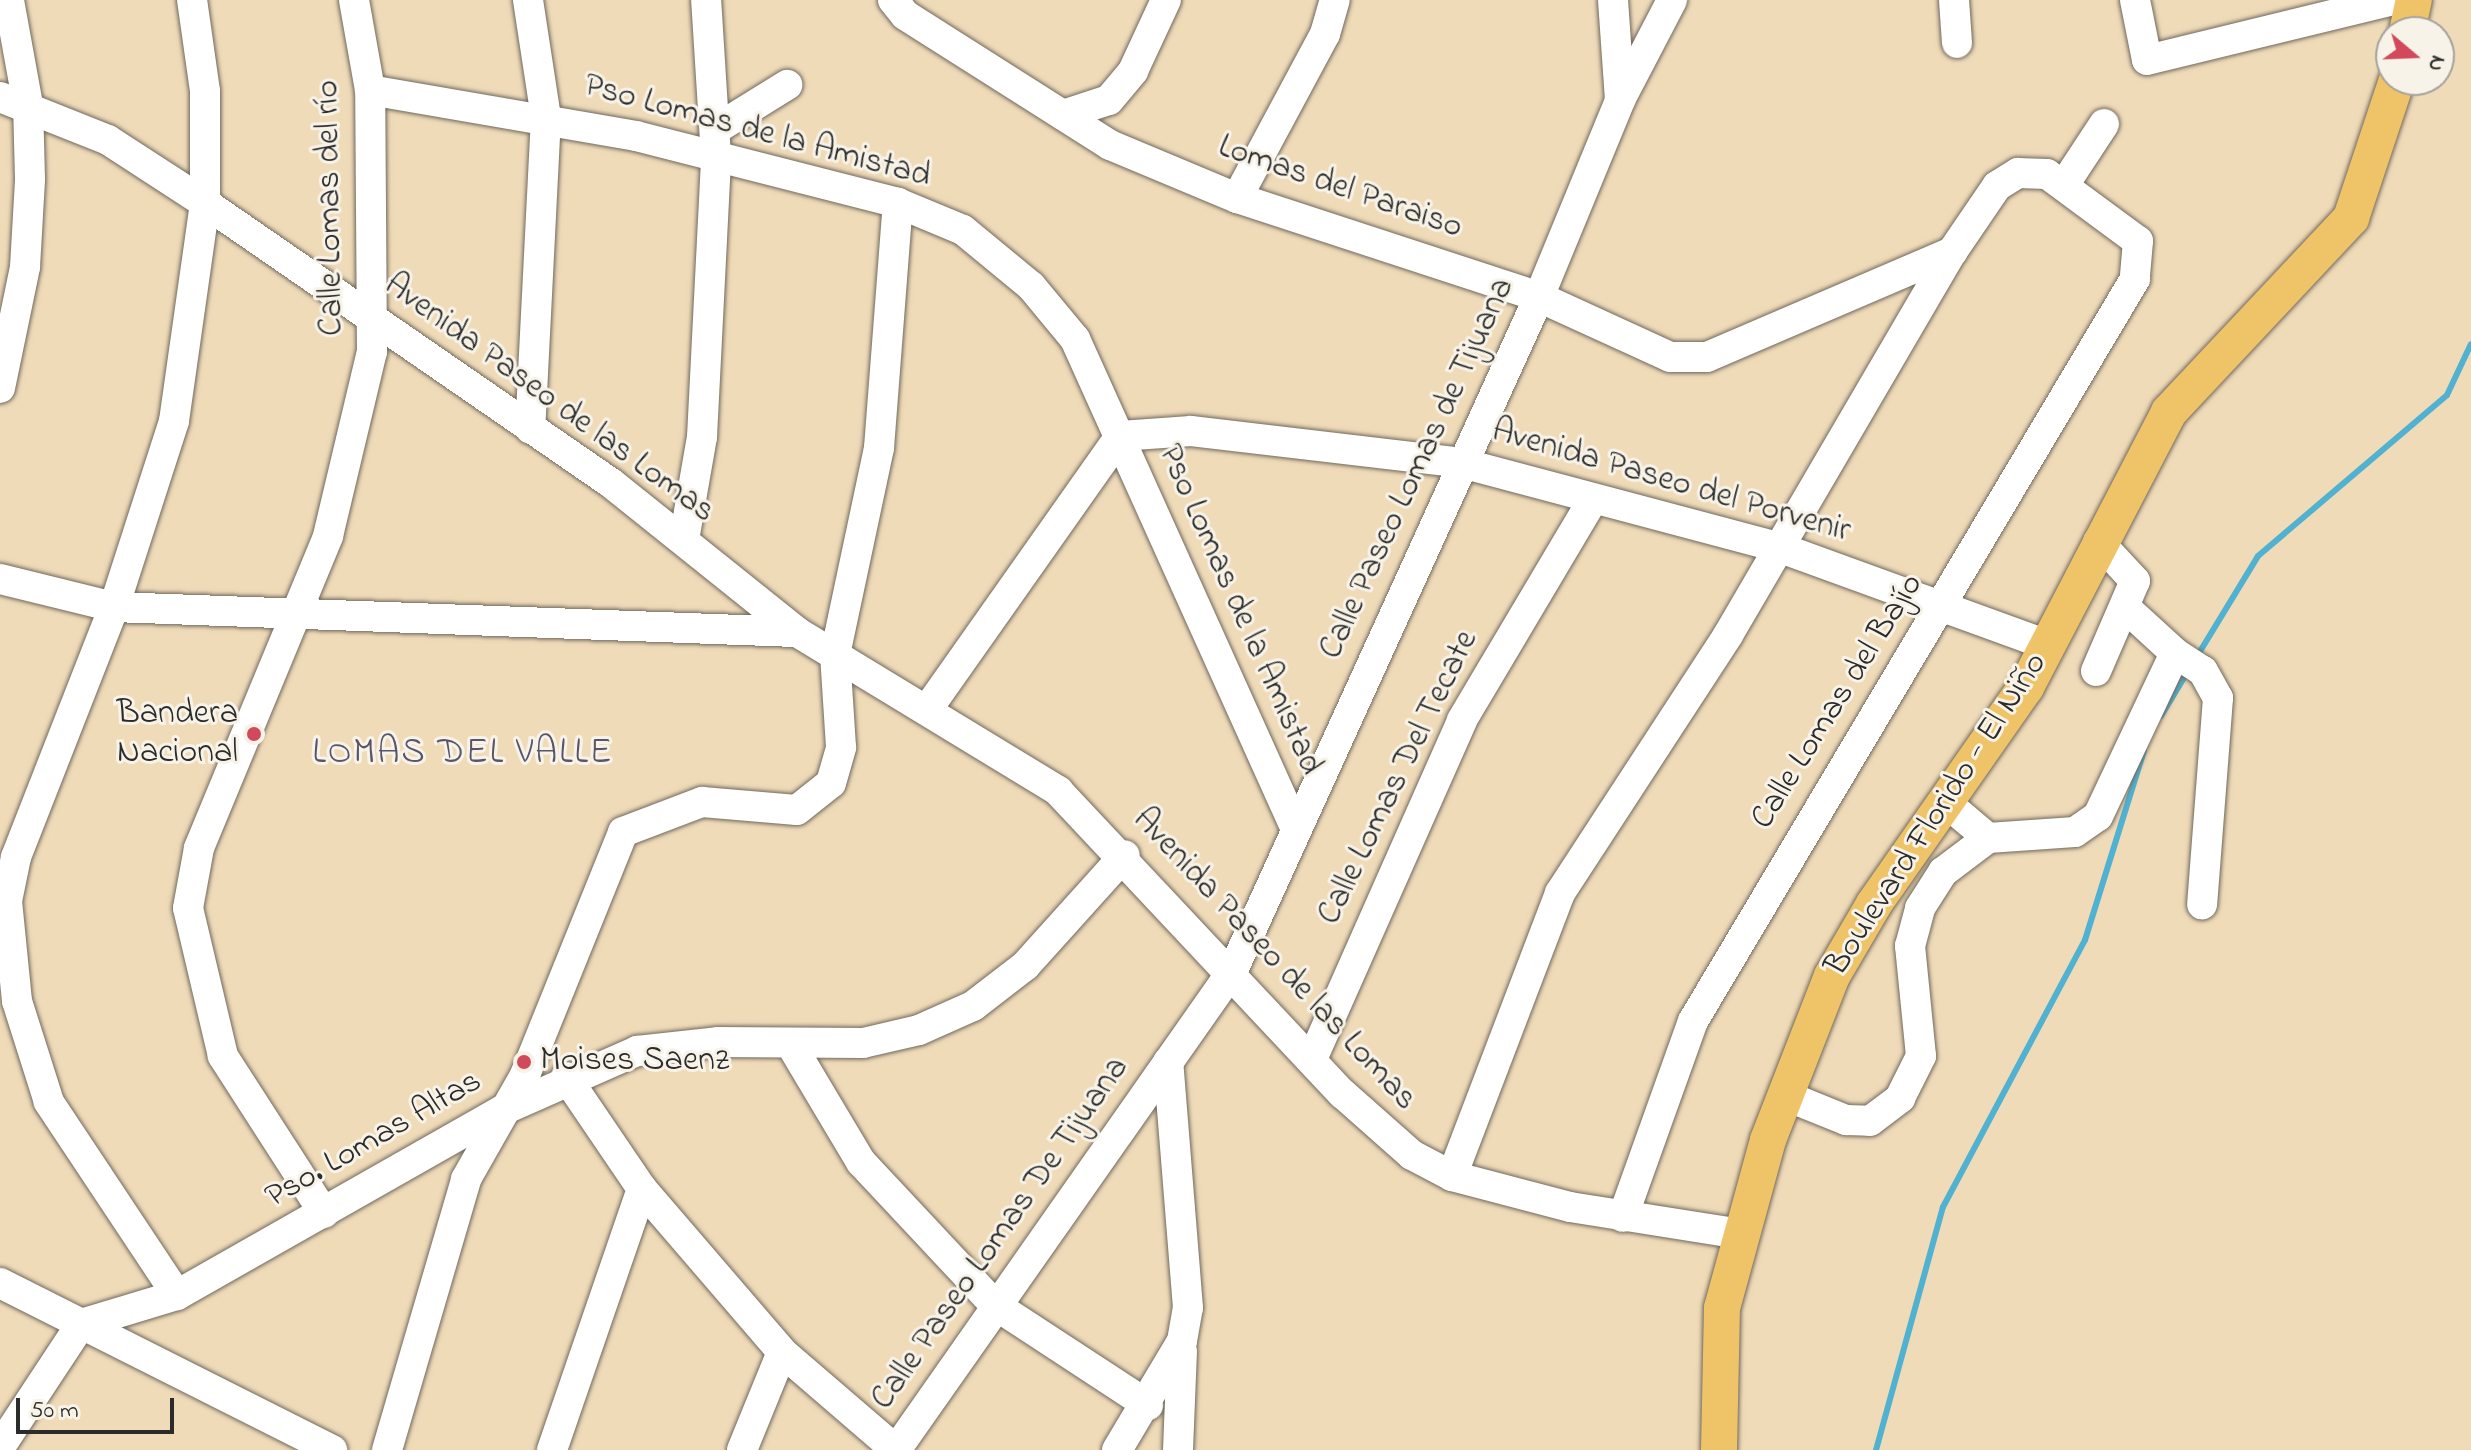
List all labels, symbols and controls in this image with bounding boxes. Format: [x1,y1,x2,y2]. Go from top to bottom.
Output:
north arrow [2375,16,2455,96]
text: N [2418,51,2453,75]
street label: Pso Lomas de la Amistad [579,66,935,198]
street label: Calle Lomas del río [308,80,354,336]
street label: Lomas del Paraiso [1213,127,1467,249]
street label: Avenida Paseo de las Lomas [376,265,722,533]
street label: Calle Paseo Lomas de Tijuana [1312,272,1524,666]
street label: Avenida Paseo del Porvenir [1487,411,1855,553]
street label: Pso Lomas de la Amistad [1148,439,1330,781]
street label: Calle Lomas del Bajío [1743,567,1933,837]
street label: Calle Lomas Del Tecate [1310,624,1488,932]
street label: Boulevard Florido - El Niño [1817,646,2057,984]
place label: Bandera Nacional [117,694,238,774]
marker: Bandera Nacional [245,725,263,743]
district label: LOMAS DEL VALLE [312,732,614,776]
street label: Avenida Paseo de las Lomas [1123,800,1425,1120]
place label: Moises Saenz [540,1042,729,1082]
street label: Calle Paseo Lomas De Tijuana [863,1050,1139,1418]
marker: Moises Saenz [515,1053,533,1071]
street label: Pso. Lomas Altas [259,1062,489,1218]
scale bar [20,1382,178,1432]
text: 50 m [30,1394,79,1429]

